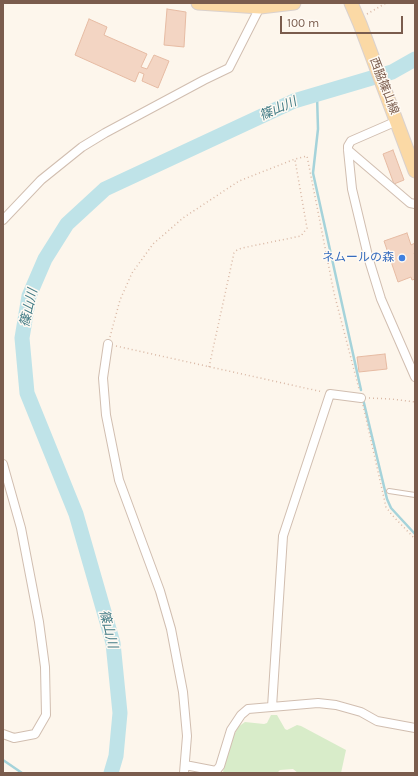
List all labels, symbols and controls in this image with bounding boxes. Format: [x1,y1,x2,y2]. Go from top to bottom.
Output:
scale bar [282,8,405,34]
text: 100 m [287,16,319,30]
street label: 西脇篠山線 [367,55,401,117]
water label: 篠山川 [257,94,299,124]
place label: ネムールの森 [322,251,394,265]
marker: ネムールの森 [397,253,407,263]
water label: 篠山川 [17,287,41,329]
water label: 篠山川 [96,608,120,650]

